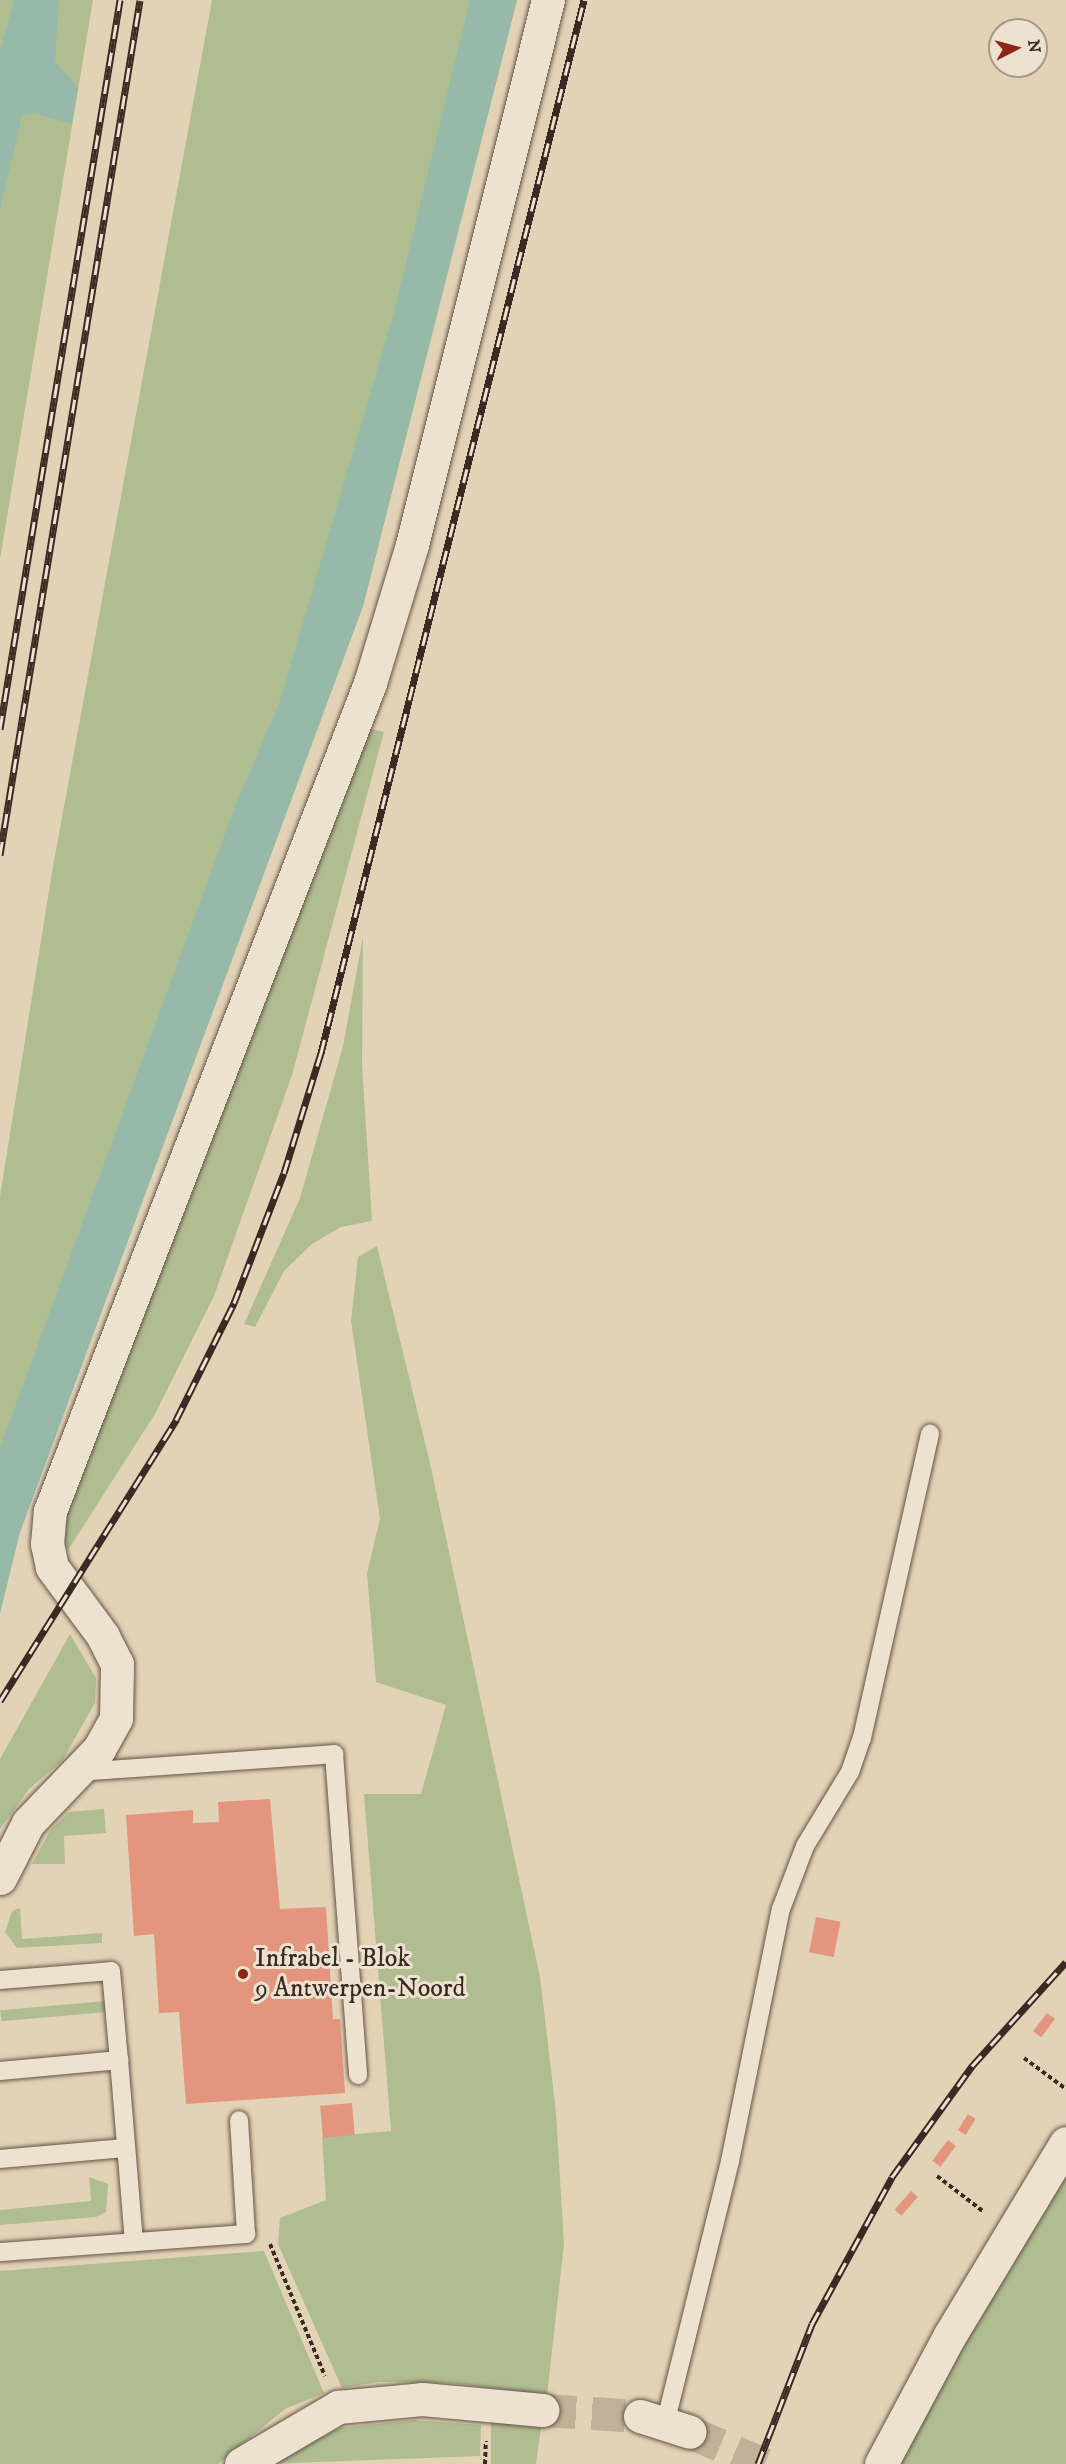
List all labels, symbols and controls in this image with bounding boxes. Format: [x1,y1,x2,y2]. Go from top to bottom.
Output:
north arrow [988,18,1048,78]
text: N [1023,39,1045,54]
place label: Infrabel - Blok 9 Antwerpen-Noord [255,1943,465,2004]
marker: Infrabel - Blok 9 Antwerpen-Noord [236,1967,250,1981]

